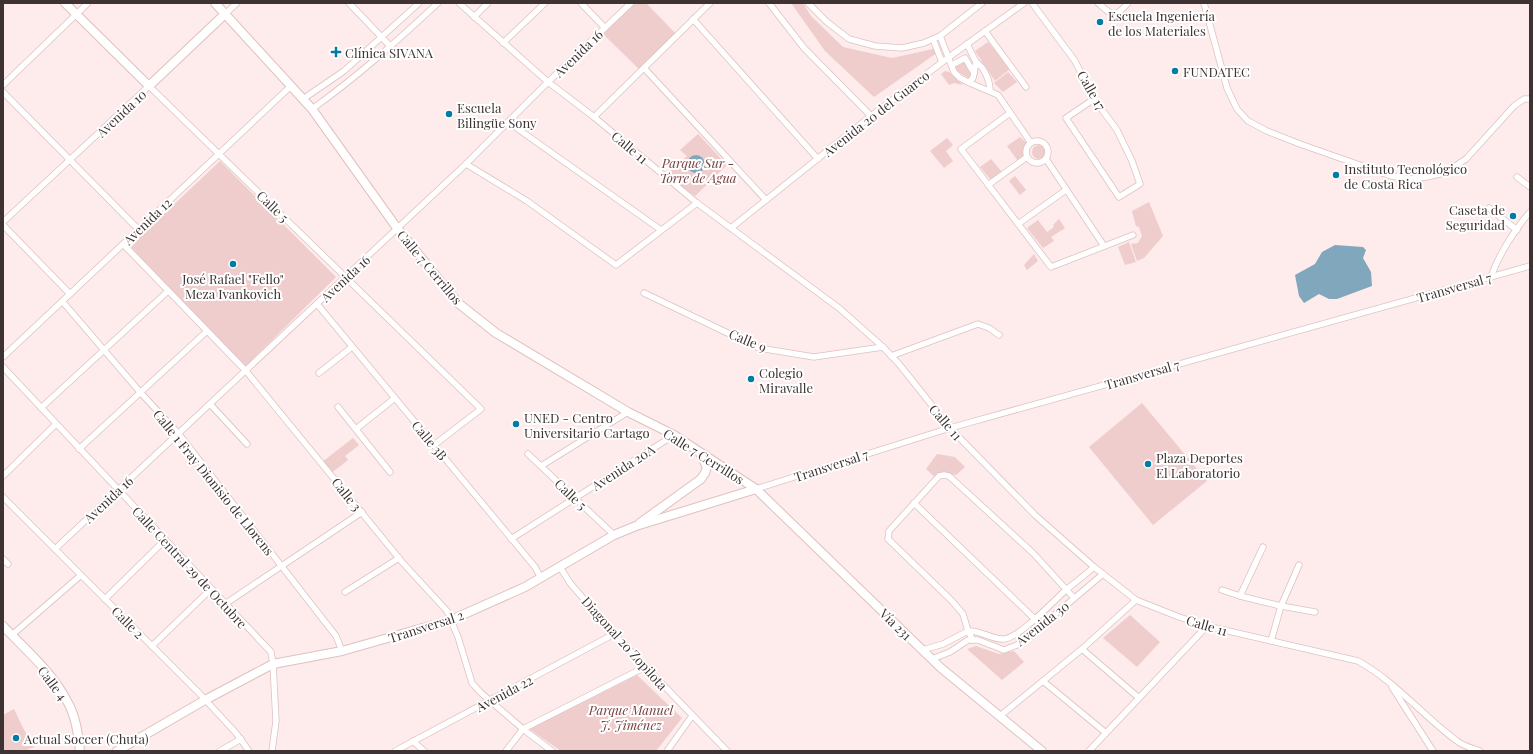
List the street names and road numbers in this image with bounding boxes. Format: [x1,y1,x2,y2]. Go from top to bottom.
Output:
street label: Avenida 16 [549,25,606,81]
street label: Avenida 20 del Guarco [819,66,933,160]
street label: Calle 17 [1074,67,1110,113]
street label: Avenida 10 [92,85,150,141]
street label: Calle 11 [608,127,652,167]
street label: Calle 5 [253,187,293,225]
street label: Avenida 12 [119,194,175,249]
street label: Calle 7 Cerrillos [394,226,466,308]
street label: Avenida 16 [316,251,373,306]
street label: Transversal 7 [1415,268,1494,306]
street label: Calle 9 [727,325,769,355]
street label: Transversal 7 [1103,355,1182,393]
street label: Calle 11 [926,401,966,444]
street label: Calle 1 Fray Dionisio de Llorens [150,406,278,559]
street label: Calle 3B [409,417,451,463]
street label: Calle 7 Cerrillos [660,424,748,488]
street label: Avenida 20A [587,440,658,494]
street label: Transversal 7 [792,445,871,485]
street label: Avenida 16 [79,472,136,527]
street label: Calle 3 [328,474,366,514]
street label: Calle 5 [551,475,591,513]
street label: Calle Central 29 de Octubre [129,502,251,632]
street label: Diagonal 20 Zopilota [579,593,672,694]
street label: Avenida 30 [1011,597,1072,650]
street label: Calle 2 [108,602,148,642]
street label: Vía 231 [876,604,916,644]
street label: Transversal 2 [386,606,466,646]
street label: Calle 11 [1184,611,1230,639]
street label: Calle 4 [35,662,71,704]
street label: Avenida 22 [472,671,535,716]

